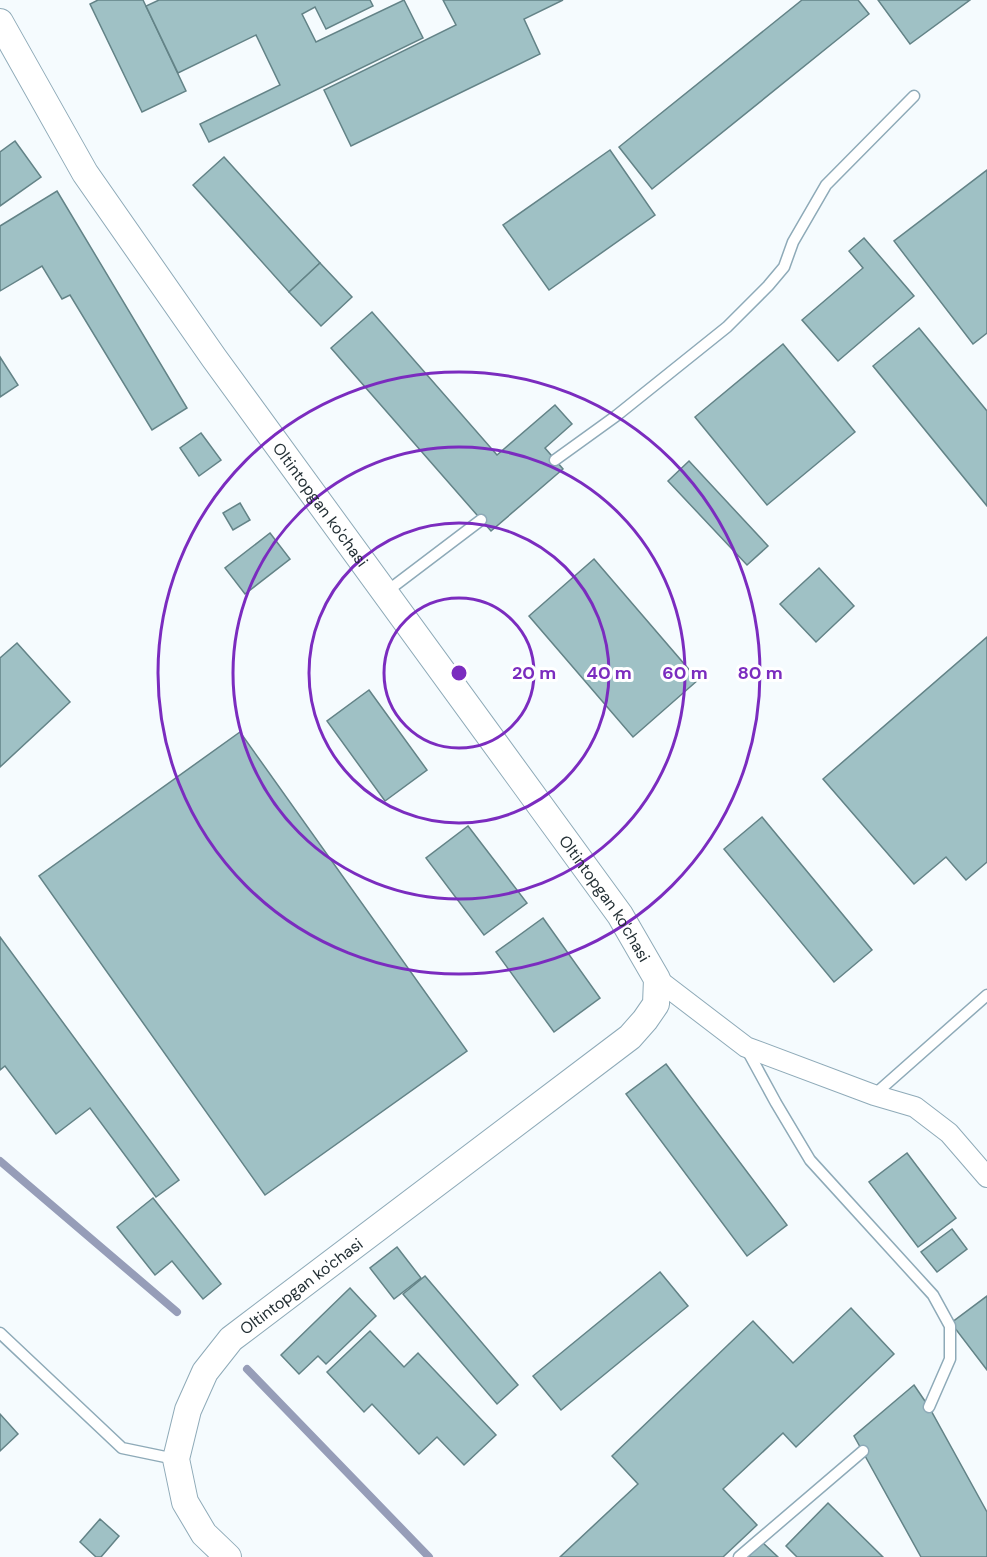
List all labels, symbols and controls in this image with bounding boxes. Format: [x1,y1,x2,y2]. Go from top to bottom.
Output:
street label: Oltintopgan ko'chasi [268,438,373,571]
text: 20 m [512,661,556,685]
text: 40 m [586,661,632,685]
text: 60 m [662,661,708,685]
text: 80 m [737,661,783,685]
centre of rings [449,663,469,683]
street label: Oltintopgan ko'chasi [554,831,655,966]
street label: Oltintopgan ko'chasi [236,1233,367,1340]

